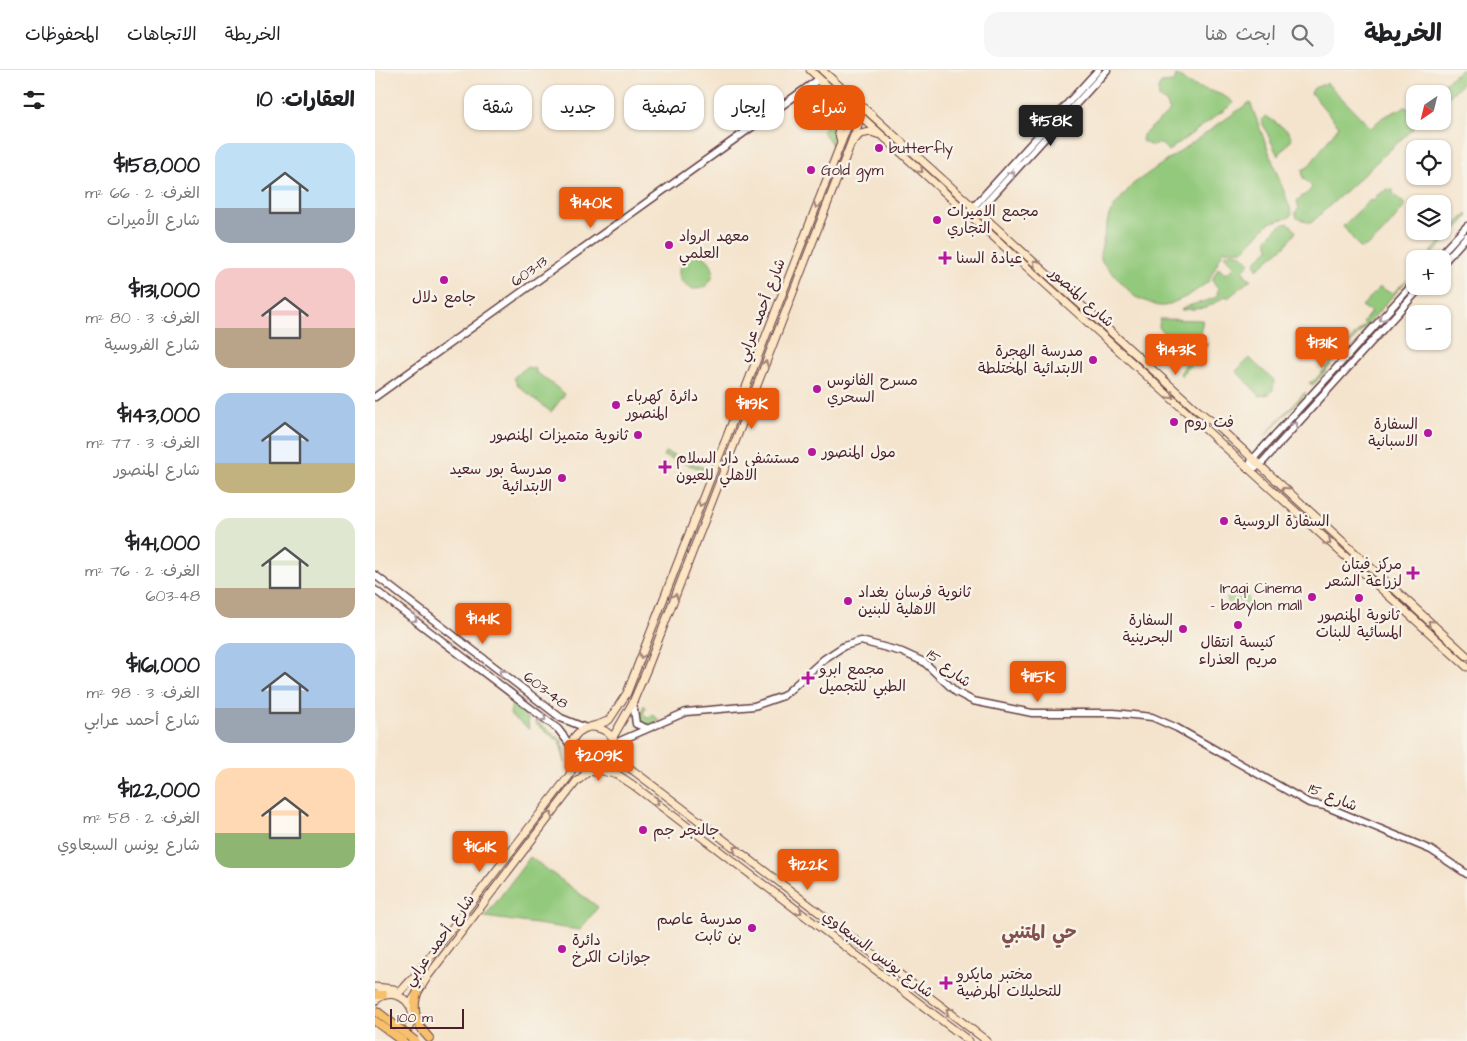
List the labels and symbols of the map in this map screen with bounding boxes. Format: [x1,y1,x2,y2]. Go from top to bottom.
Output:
north arrow [1406,85,1451,130]
pin: $158K [1016,104,1086,147]
place label: butterfly [889,138,953,160]
marker: butterfly [873,142,885,154]
place label: Gold gym [821,160,884,182]
marker: Gold gym [805,164,817,176]
one-way arrow [914,164,923,173]
one-way arrow [1006,171,1015,180]
pin: $140K [556,186,626,229]
one-way arrow [812,200,823,209]
place label: مجمع الاميرات التجاري [947,201,1039,239]
marker: مجمع الاميرات التجاري [931,214,943,226]
place label: معهد الرواد العلمي [679,226,749,266]
marker: معهد الرواد العلمي [663,239,675,251]
place label: عيادة السنا [956,248,1022,269]
street label: 603-13 [507,251,552,292]
marker: عيادة السنا [938,251,952,265]
street label: شارع أحمد عرابي [732,256,793,365]
one-way arrow [1032,260,1041,269]
street label: شارع المنصور [1044,262,1119,332]
marker: جامع دلال [438,274,450,286]
place label: جامع دلال [412,287,476,308]
one-way arrow [1379,312,1388,321]
pin: $131K [1287,326,1357,369]
pin: $143K [1141,334,1211,376]
place label: مدرسة الهجرة الابتدائية المختلطة [978,341,1083,379]
marker: مدرسة الهجرة الابتدائية المختلطة [1087,354,1099,366]
one-way arrow [760,360,770,368]
place label: مسرح الفانوس السحري [827,370,918,408]
marker: مسرح الفانوس السحري [811,383,823,395]
place label: دائرة كهرباء المنصور [625,386,698,424]
pin: $119K [717,388,787,430]
one-way arrow [1165,390,1174,399]
marker: دائرة كهرباء المنصور [610,399,622,411]
place label: فت روم [1184,412,1234,433]
place label: السفارة الاسبانية [1368,414,1418,452]
marker: فت روم [1168,416,1180,428]
one-way arrow [1289,421,1298,430]
place label: ثانوية متميزات المنصور [490,425,629,446]
marker: السفارة الاسبانية [1422,427,1434,439]
marker: ثانوية متميزات المنصور [632,429,644,441]
place label: مول المنصور [821,442,896,463]
marker: مول المنصور [806,446,818,458]
place label: مستشفى دار السلام الاهلي للعيون [676,448,800,488]
place label: مدرسة بور سعيد الابتدائية [450,459,552,497]
marker: مستشفى دار السلام الاهلي للعيون [658,460,672,474]
marker: مدرسة بور سعيد الابتدائية [556,472,568,484]
one-way arrow [1282,487,1291,496]
one-way arrow [697,498,707,507]
place label: السفارة الروسية [1234,511,1329,532]
marker: السفارة الروسية [1218,515,1230,527]
one-way arrow [1322,536,1331,545]
place label: مركز فيتان لزراعة الشعر [1325,554,1402,592]
marker: مركز فيتان لزراعة الشعر [1406,566,1420,580]
place label: Iraqi Cinema - babylon mall [1210,578,1302,617]
place label: ثانوية فرسان بغداد الاهلية للبنين [858,582,971,620]
marker: Iraqi Cinema - babylon mall [1306,591,1318,603]
marker: ثانوية المنصور المسائية للبنات [1353,592,1365,604]
one-way arrow [669,593,679,602]
marker: ثانوية فرسان بغداد الاهلية للبنين [842,595,854,607]
pin: $141K [448,602,518,645]
place label: ثانوية المنصور المسائية للبنات [1316,605,1402,643]
place label: السفارة البحرينية [1123,610,1173,648]
one-way arrow [408,614,417,622]
marker: كنيسة انتقال مريم العذراء [1232,619,1244,631]
one-way arrow [1427,620,1436,629]
marker: السفارة البحرينية [1177,623,1189,635]
place label: كنيسة انتقال مريم العذراء [1199,632,1277,671]
street label: شارع 15 [922,644,975,692]
one-way arrow [638,650,648,658]
place label: مجمع ابرو الطبي للتجميل [818,659,906,699]
pin: $115K [1003,660,1073,703]
street label: 603-48 [519,667,573,714]
one-way arrow [499,670,508,678]
marker: مجمع ابرو الطبي للتجميل [801,671,815,685]
one-way arrow [537,712,546,720]
pin: $209K [564,740,634,782]
street label: شارع 15 [1305,778,1360,817]
one-way arrow [650,796,660,805]
one-way arrow [544,811,553,821]
place label: جالنجر جم [653,820,720,842]
marker: جالنجر جم [637,824,649,836]
pin: $161K [445,830,515,873]
one-way arrow [733,847,742,855]
pin: $122K [773,848,843,891]
street label: شارع أحمد عرابي [399,890,481,992]
one-way arrow [793,905,803,914]
street label: شارع يونس السبعاوي [818,906,937,1003]
place label: مدرسة عاصم بن ثابت [657,909,742,947]
district label: حي المتنبي [1001,920,1077,948]
marker: مدرسة عاصم بن ثابت [746,922,758,934]
place label: دائرة جوازات الكرخ [572,930,651,968]
marker: دائرة جوازات الكرخ [556,943,568,955]
place label: مختبر مايكرو للتحليلات المرضية [956,964,1061,1002]
marker: مختبر مايكرو للتحليلات المرضية [939,976,953,990]
scale bar [390,1006,464,1029]
one-way arrow [945,1008,954,1017]

